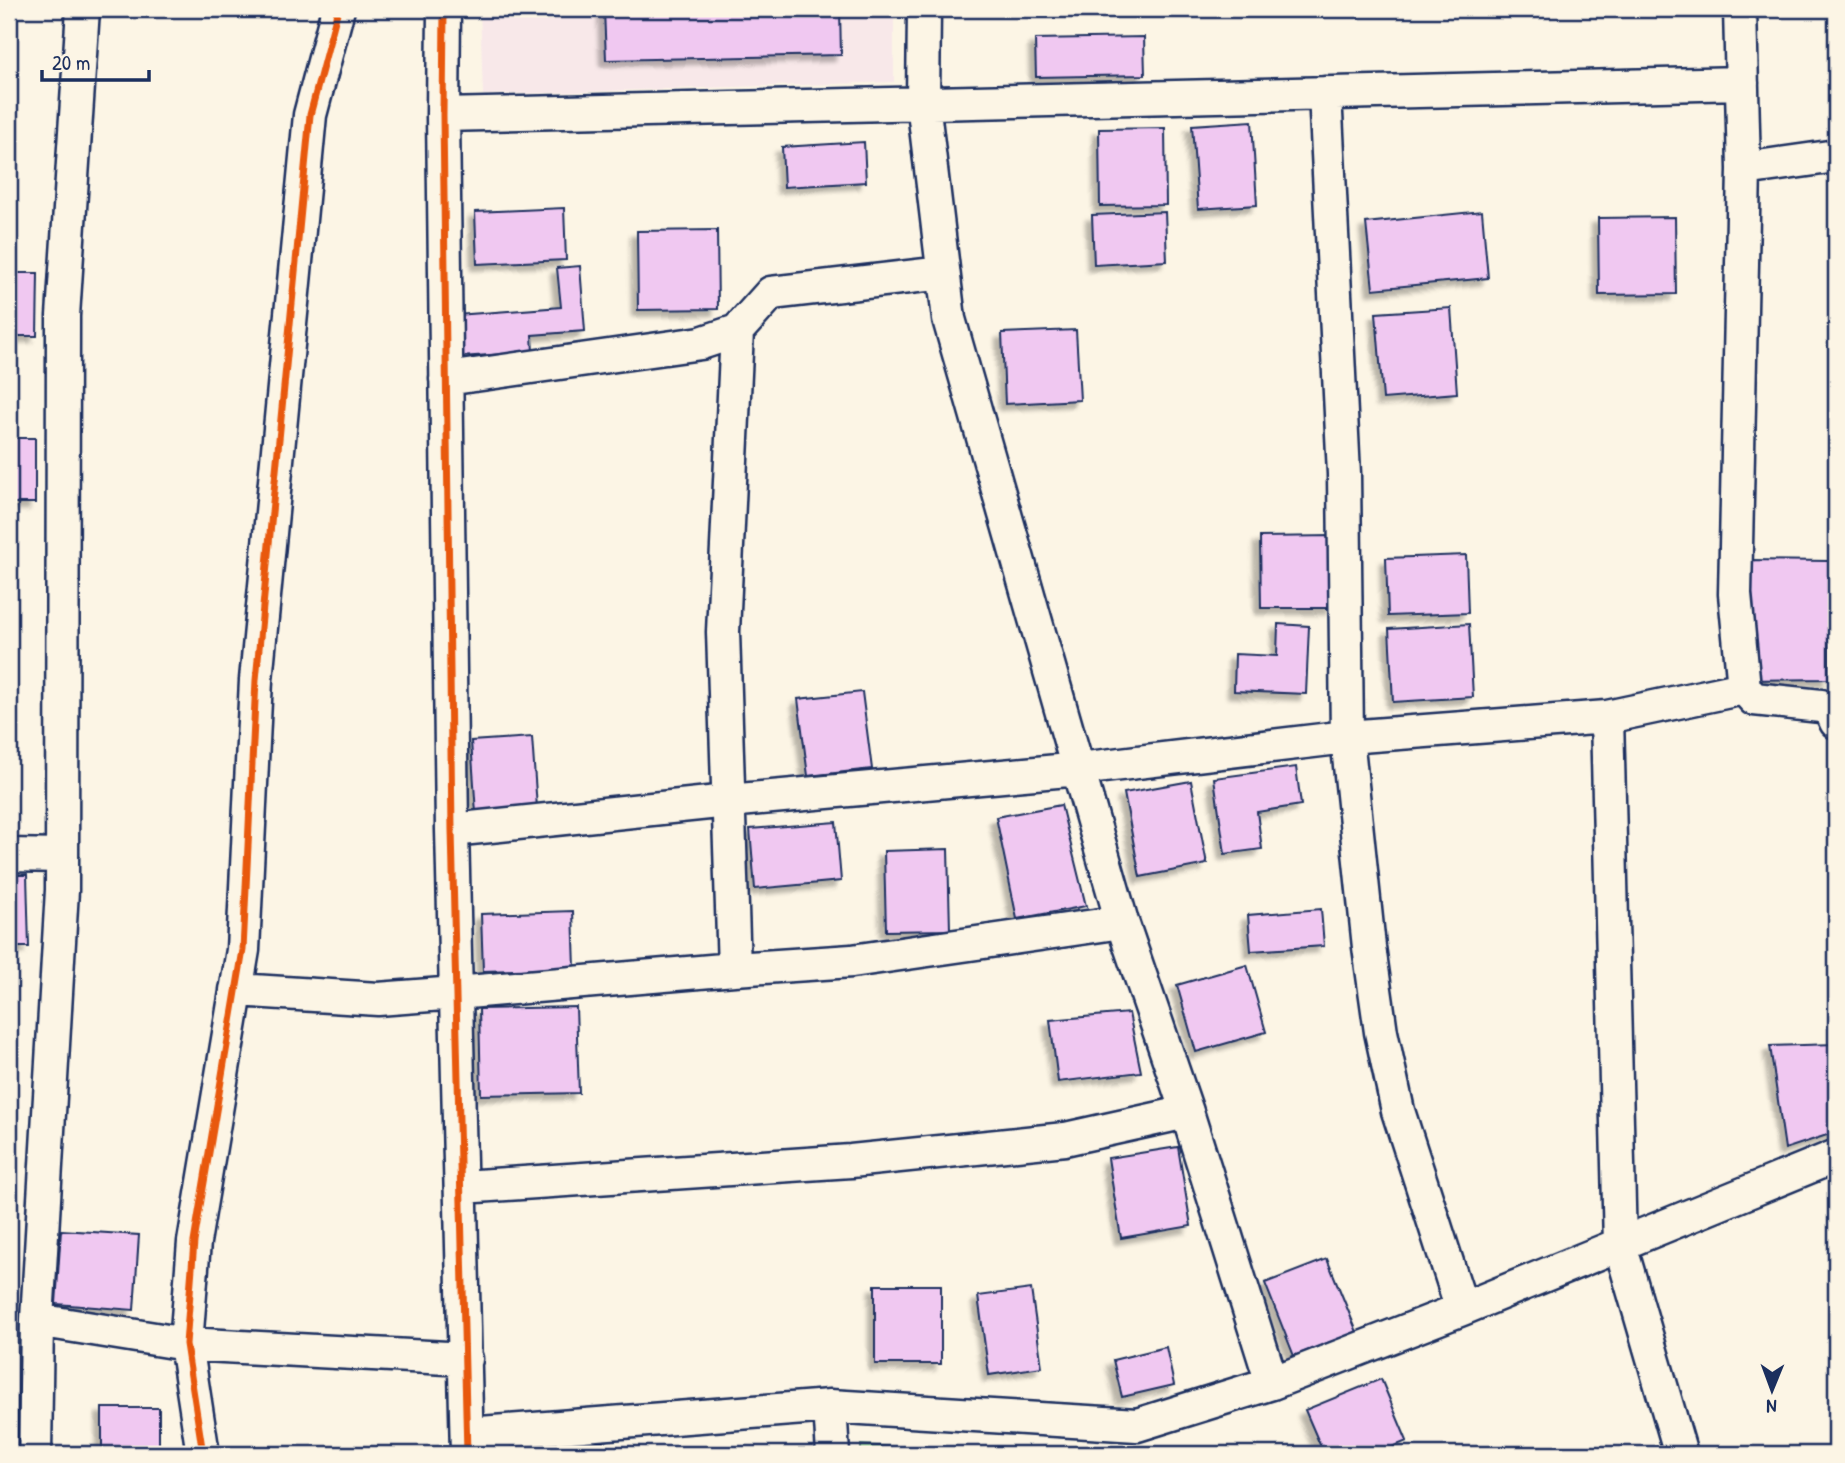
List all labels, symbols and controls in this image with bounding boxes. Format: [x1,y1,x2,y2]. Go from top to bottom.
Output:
scale bar [42,38,149,82]
text: 20 m [52,48,90,77]
north arrow [1736,1354,1806,1424]
text: N [1766,1394,1777,1420]

